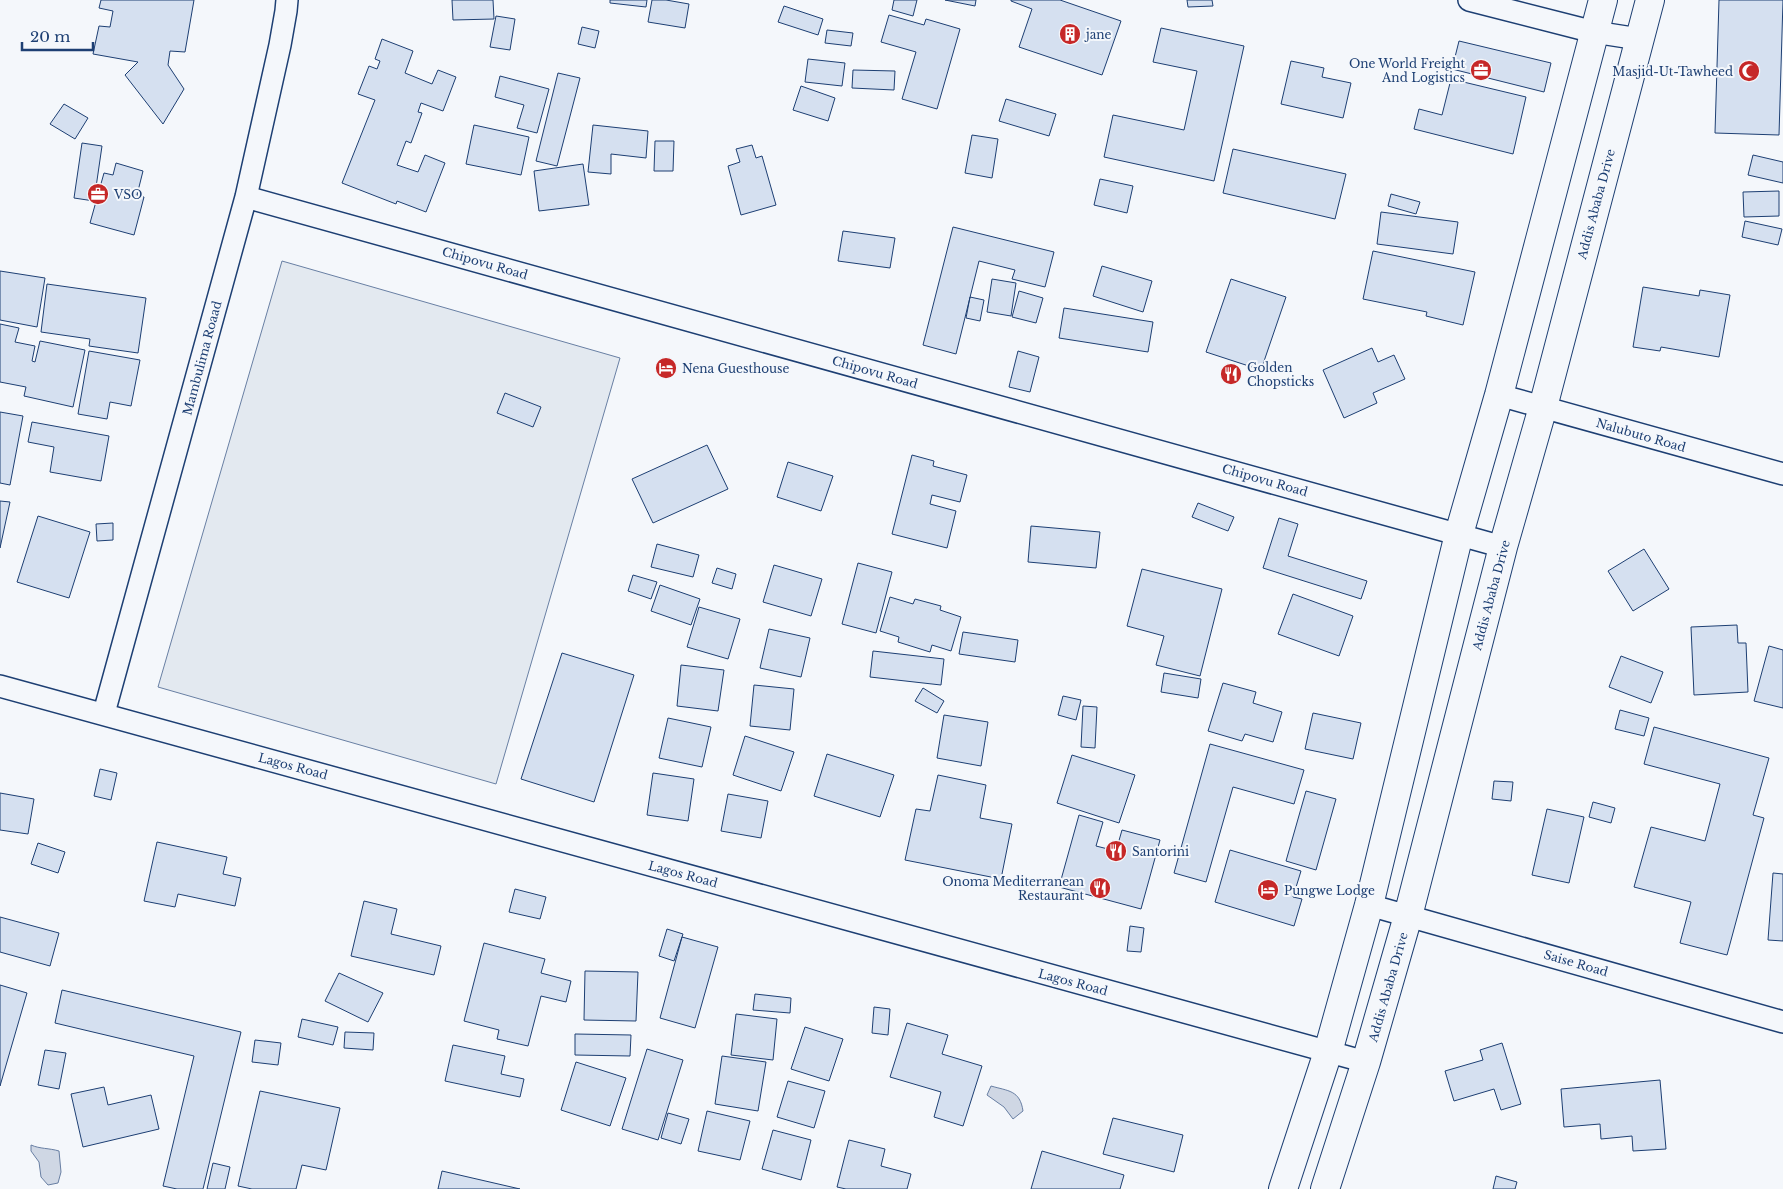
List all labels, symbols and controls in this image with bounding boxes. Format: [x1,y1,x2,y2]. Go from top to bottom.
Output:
scale bar [22,20,94,52]
building icon: jane [1058,22,1082,46]
text: 20 m [30,27,70,46]
place label: jane [1084,27,1112,42]
place label: One World Freight And Logistics [1349,56,1465,85]
office icon: One World Freight And Logistics [1469,58,1493,82]
mosque icon: Masjid-Ut-Tawheed [1737,59,1761,83]
place label: Masjid-Ut-Tawheed [1612,64,1733,79]
street label: Addis Ababa Drive [1574,147,1618,262]
office icon: VSO [86,182,110,206]
place label: VSO [113,187,142,202]
street label: Chipovu Road [440,244,530,282]
street label: Mambulima Roaad [179,299,225,417]
street label: Chipovu Road [830,353,920,391]
hotel icon: Nena Guesthouse [654,356,678,380]
place label: Golden Chopsticks [1247,360,1314,389]
place label: Nena Guesthouse [682,361,790,376]
restaurant icon: Golden Chopsticks [1219,362,1243,386]
street label: Nalubuto Road [1594,415,1688,455]
street label: Chipovu Road [1220,461,1310,499]
street label: Addis Ababa Drive [1469,538,1513,653]
street label: Lagos Road [257,750,329,782]
restaurant icon: Santorini [1104,839,1128,863]
place label: Santorini [1132,844,1189,859]
street label: Lagos Road [647,858,719,890]
place label: Onoma Mediterranean Restaurant [942,874,1084,903]
restaurant icon: Onoma Mediterranean Restaurant [1088,876,1112,900]
hotel icon: Pungwe Lodge [1256,878,1280,902]
place label: Pungwe Lodge [1284,883,1375,898]
street label: Addis Ababa Drive [1365,930,1411,1045]
street label: Saise Road [1542,947,1610,979]
street label: Lagos Road [1037,966,1109,998]

